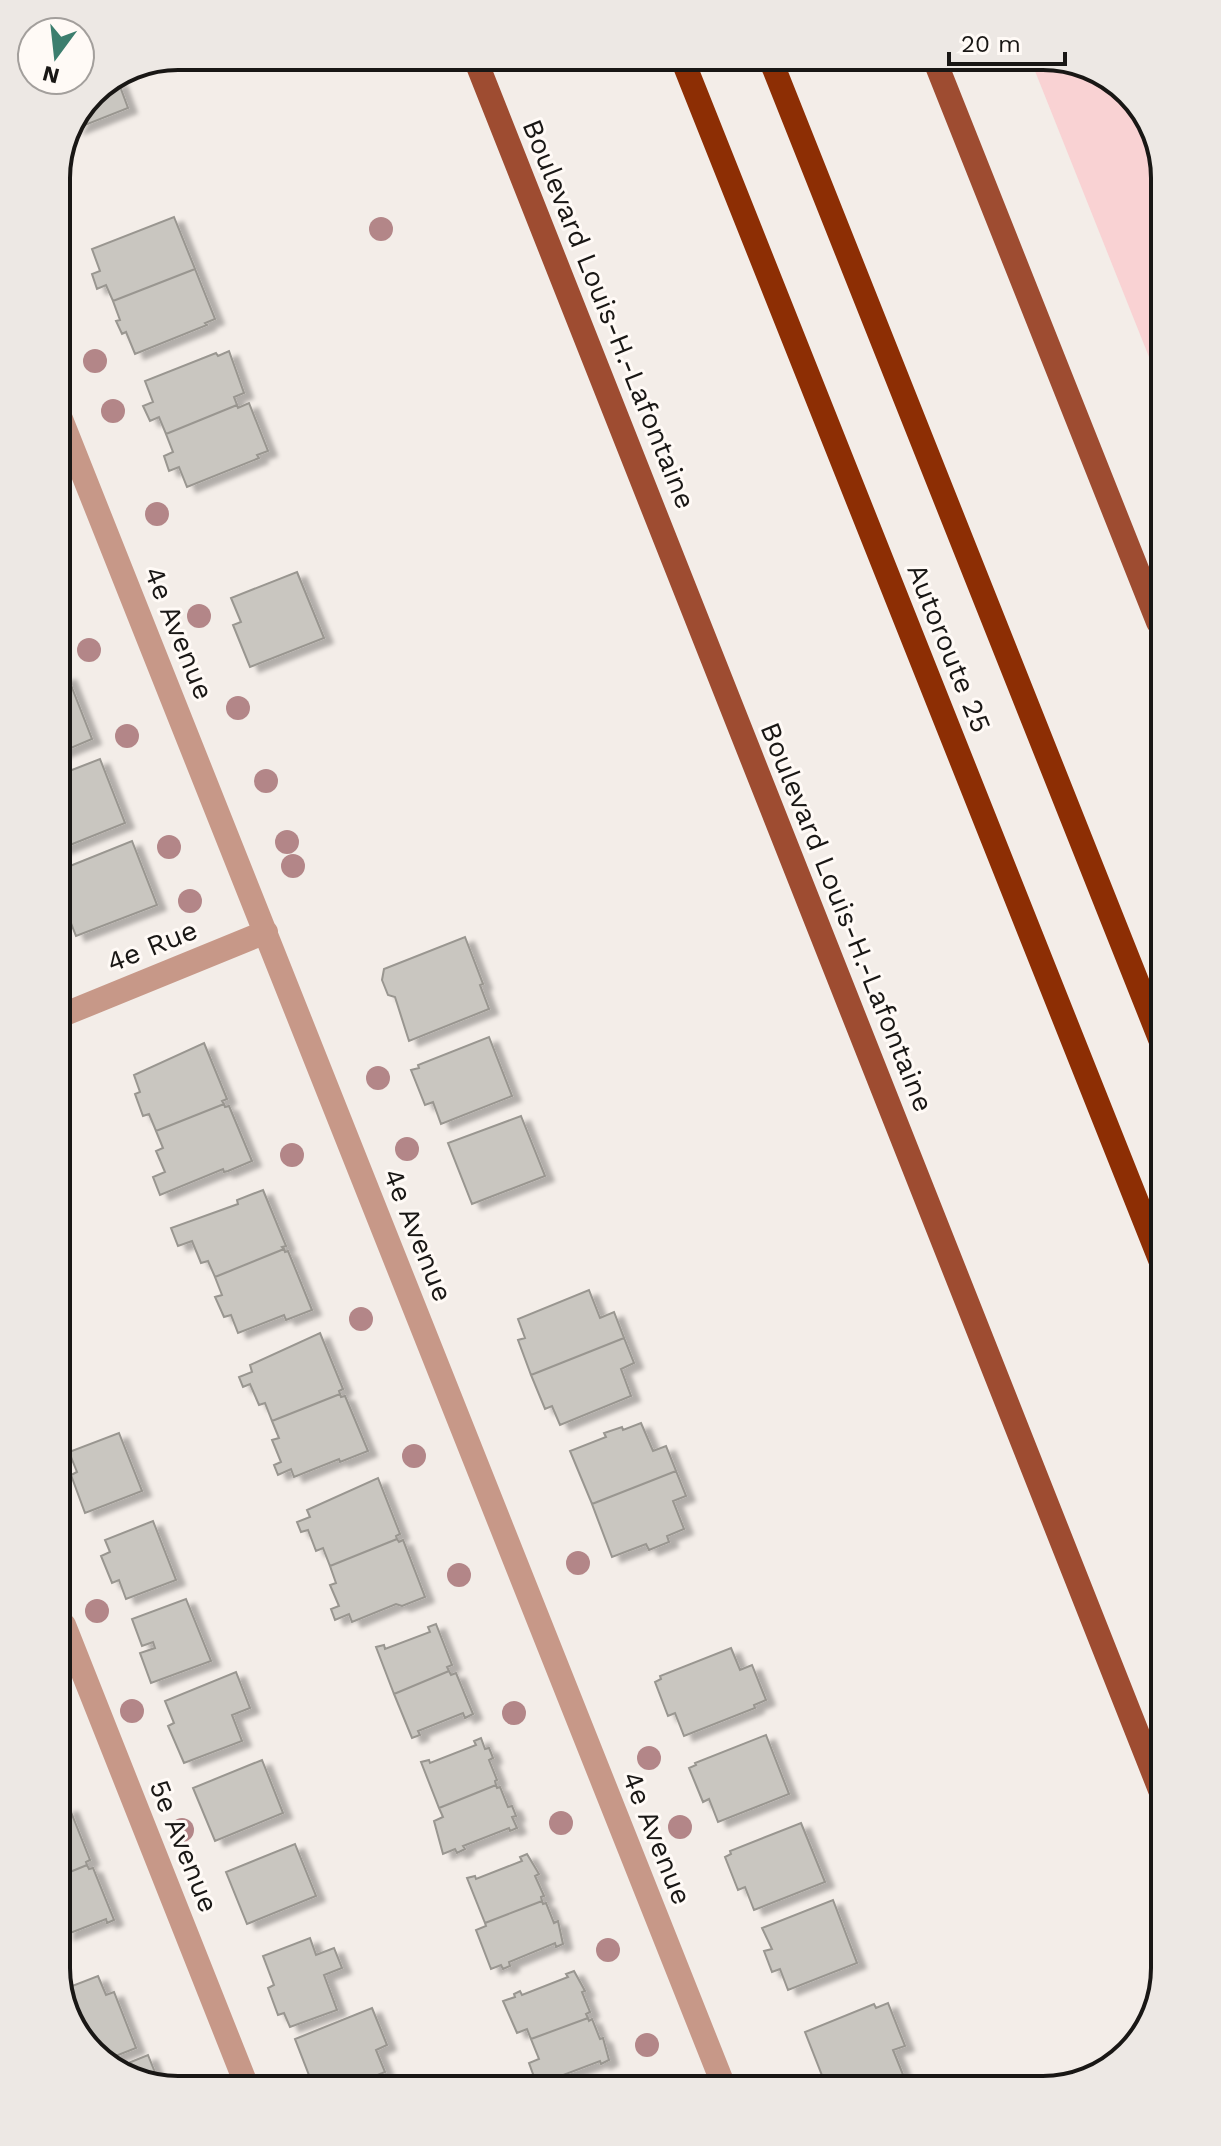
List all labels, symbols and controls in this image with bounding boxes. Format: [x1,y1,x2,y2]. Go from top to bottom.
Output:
north arrow [16,16,96,96]
scale bar [949,16,1065,66]
text: 20 m [961,30,1021,58]
text: N [40,61,62,89]
street label: Boulevard Louis-H.-Lafontaine [516,115,702,513]
street label: Autoroute 25 [900,559,998,737]
street label: 4e Avenue [137,562,221,704]
street label: Boulevard Louis-H.-Lafontaine [754,718,940,1116]
street label: 4e Rue [102,913,202,979]
street label: 4e Avenue [376,1164,460,1306]
street label: 4e Avenue [615,1767,699,1909]
street label: 5e Avenue [142,1775,226,1917]

